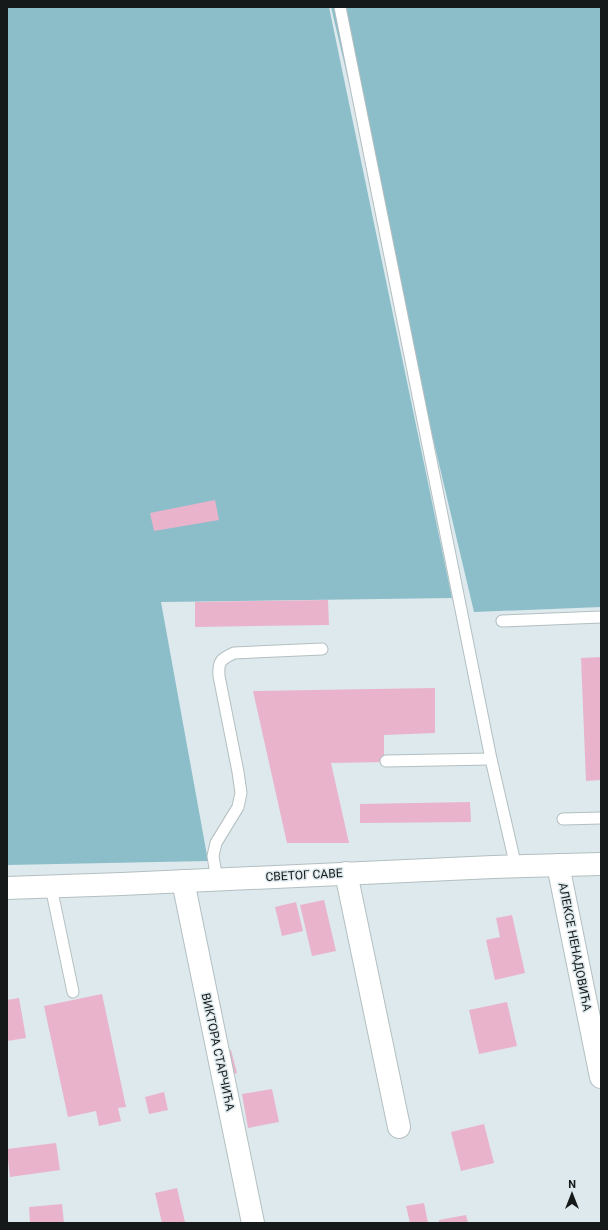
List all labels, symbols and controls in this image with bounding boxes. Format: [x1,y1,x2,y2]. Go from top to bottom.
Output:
street label: СВЕТОГ САВЕ [265,866,343,884]
street label: АЛЕКСЕ НЕНАДОВИЋА [556,881,594,1013]
street label: ВИКТОРА СТАРЧИЋА [199,992,237,1113]
north arrow [552,1174,592,1214]
text: N [568,1178,576,1191]

